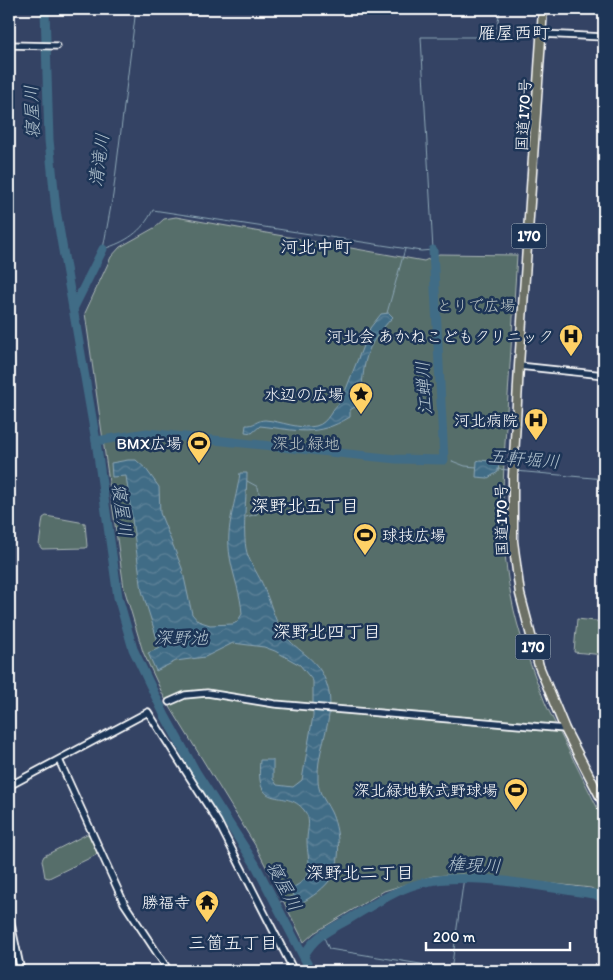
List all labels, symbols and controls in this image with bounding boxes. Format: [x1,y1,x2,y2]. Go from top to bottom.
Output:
district label: 雁屋西町 [478,22,550,44]
street label: 国道170号 [512,78,535,152]
water label: 寝屋川 [20,85,44,139]
water label: 清滝川 [84,132,114,188]
road number: 170 [512,224,546,248]
district label: 河北中町 [280,236,352,258]
park label: とりで広場 [436,296,516,315]
hospital icon: 河北会 あかねこどもクリニック [558,323,584,357]
place label: 河北会 あかねこどもクリニック [326,327,554,346]
water label: 江蝉川 [412,360,436,416]
place icon: 水辺の広場 [348,381,374,415]
place label: 水辺の広場 [264,385,344,404]
hospital icon: 河北病院 [523,407,549,441]
place label: 河北病院 [454,411,518,430]
sports icon: BMX広場 [186,430,212,464]
place label: BMX広場 [117,434,182,453]
park label: 深北 緑地 [272,434,340,453]
water label: 五軒堀川 [487,445,561,473]
water label: 寝屋川 [107,482,137,538]
street label: 国道170号 [491,483,512,557]
district label: 深野北五丁目 [251,495,359,517]
sports icon: 球技広場 [352,522,378,556]
place label: 球技広場 [382,526,446,545]
district label: 深野北四丁目 [273,621,381,643]
water label: 深野池 [154,627,209,649]
road number: 170 [516,634,550,660]
sports icon: 深北緑地軟式野球場 [503,777,529,811]
place label: 深北緑地軟式野球場 [354,781,498,800]
water label: 権現川 [446,853,502,877]
water label: 寝屋川 [262,857,306,915]
district label: 深野北二丁目 [306,862,414,884]
temple icon: 勝福寺 [194,889,220,923]
place label: 勝福寺 [142,893,190,912]
scale bar [426,920,569,952]
text: 200 m [433,928,476,946]
district label: 三箇五丁目 [188,932,278,954]

